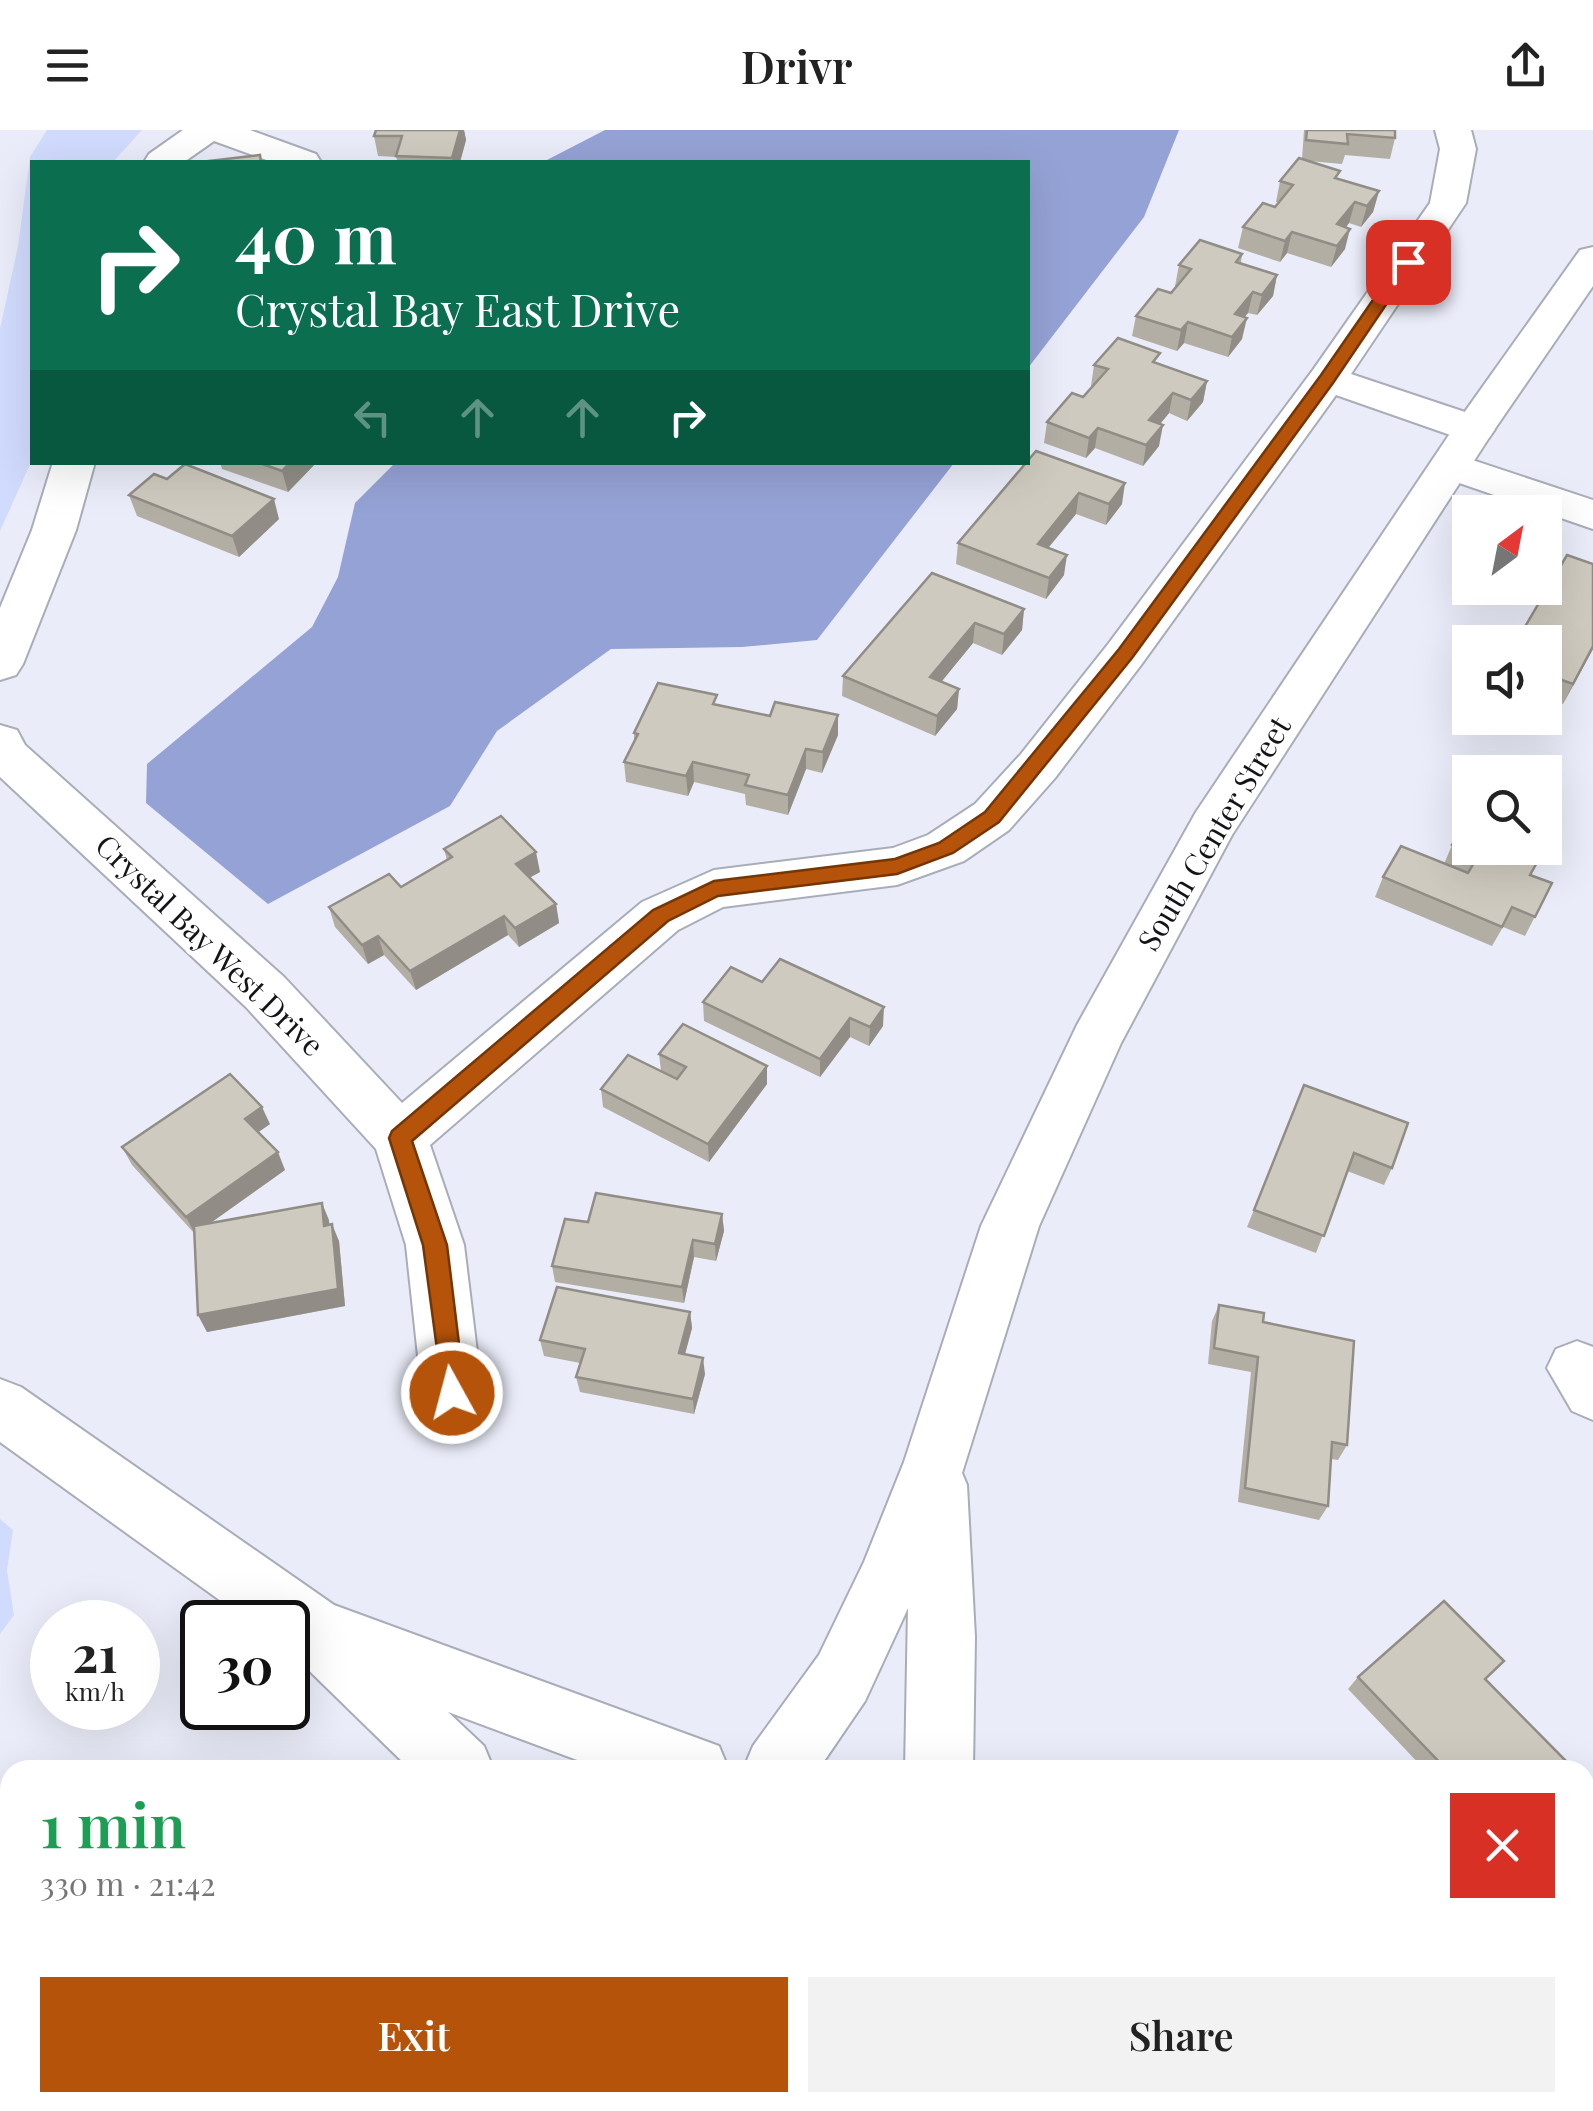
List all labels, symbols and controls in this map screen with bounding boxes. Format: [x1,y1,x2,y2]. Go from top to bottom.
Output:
text: Drivr [741,35,852,95]
icon: menu [40,38,95,93]
icon: share [1498,38,1553,93]
text: 40 m [235,188,397,282]
icon: right [70,200,200,330]
pin [1366,220,1451,305]
icon: arrive [1381,235,1436,290]
text: Crystal Bay East Drive [235,278,680,338]
icon: left [345,390,400,445]
icon: ahead [450,390,505,445]
icon: ahead [555,390,610,445]
icon: right [660,390,715,445]
north arrow [1452,495,1562,605]
map controls [1452,495,1562,865]
button: sound [1452,625,1562,735]
street label: South Center Street [1128,708,1299,957]
button: search [1452,755,1562,865]
street label: Crystal Bay West Drive [88,825,333,1064]
position arrow [400,1341,504,1445]
speed limit sign: 30 [180,1600,310,1730]
text: 21 [72,1619,118,1686]
text: km/h [65,1674,125,1707]
text: 1 min [40,1783,186,1863]
button: close [1450,1793,1555,1898]
text: 330 m · 21:42 [40,1861,216,1904]
button: Exit [40,1977,788,2092]
button: Share [808,1977,1555,2092]

